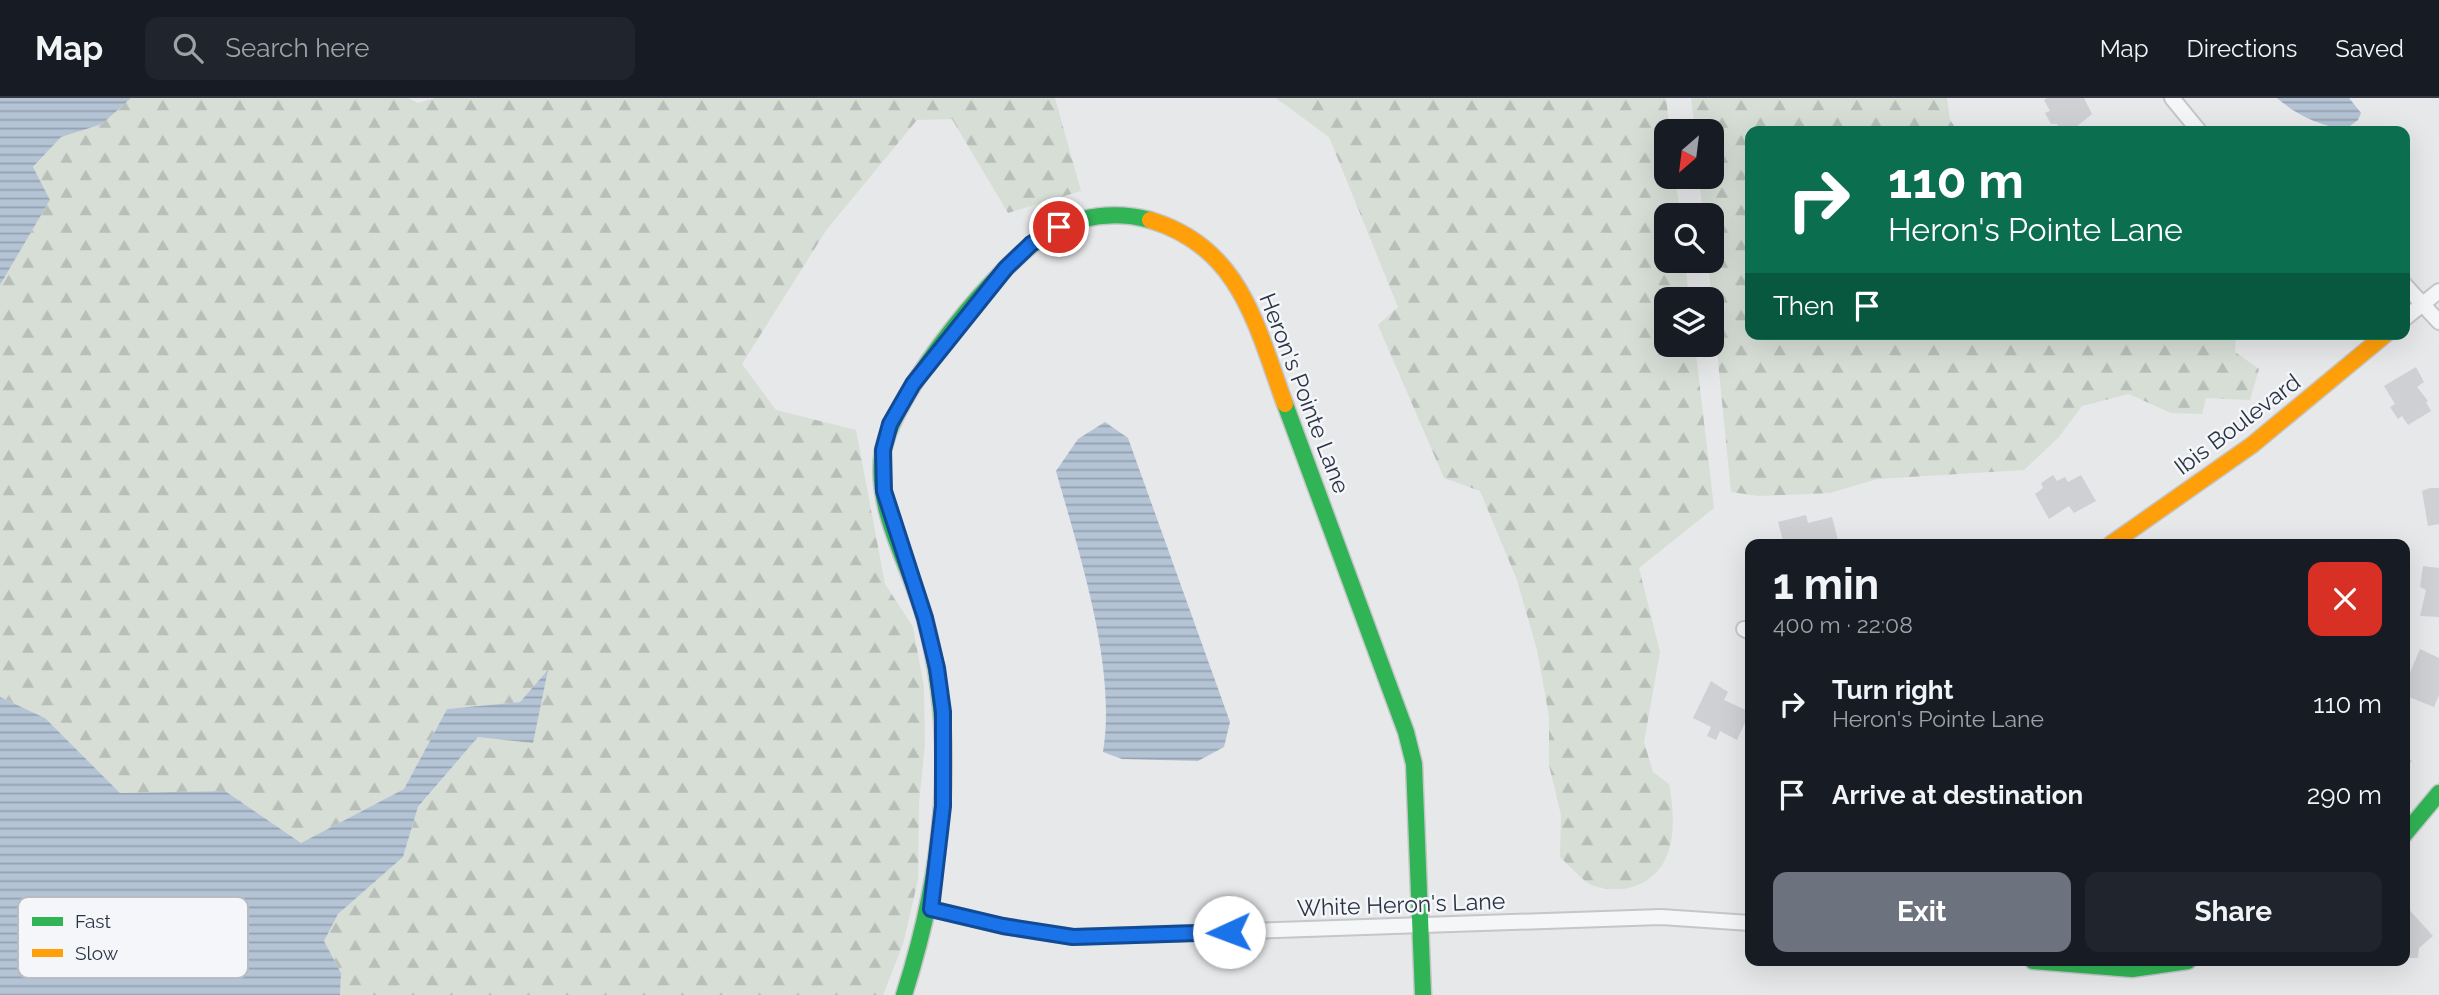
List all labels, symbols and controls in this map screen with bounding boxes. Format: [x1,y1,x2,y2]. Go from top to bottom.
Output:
search box [145,17,635,80]
text: Map [35,29,103,68]
icon: search [169,29,207,67]
text: Search here [225,33,370,63]
text: Map [2100,34,2149,63]
text: Directions [2187,34,2297,63]
text: Saved [2335,34,2404,63]
north arrow [1654,119,1724,189]
map controls [1654,119,1724,357]
text: 110 m [1888,152,2024,209]
icon: right [1773,154,1864,245]
pin [1029,197,1089,257]
button: search [1654,203,1724,273]
icon: arrive [1040,208,1078,246]
text: Heron's Pointe Lane [1888,211,2183,248]
button: layers [1654,287,1724,357]
icon: arrive [1848,287,1886,325]
street label: Heron's Pointe Lane [1254,289,1356,497]
text: Then [1773,291,1834,321]
street label: Ibis Boulevard [2169,368,2305,480]
text: 1 min [1773,560,1879,609]
button: close [2308,562,2382,636]
text: 400 m · 22:08 [1773,611,1913,638]
text: Turn right [1832,675,1953,705]
icon: right [1773,685,1811,723]
text: 110 m [2313,689,2382,719]
text: Heron's Pointe Lane [1832,705,2044,732]
icon: arrive [1773,776,1811,814]
text: Arrive at destination [1832,780,2083,810]
text: 290 m [2307,780,2382,810]
button: Exit [1773,872,2071,952]
button: Share [2085,872,2382,952]
street label: White Heron's Lane [1296,887,1506,921]
position arrow [1192,895,1266,969]
legend [18,897,248,978]
text: Fast [75,910,111,932]
text: Slow [75,942,119,964]

